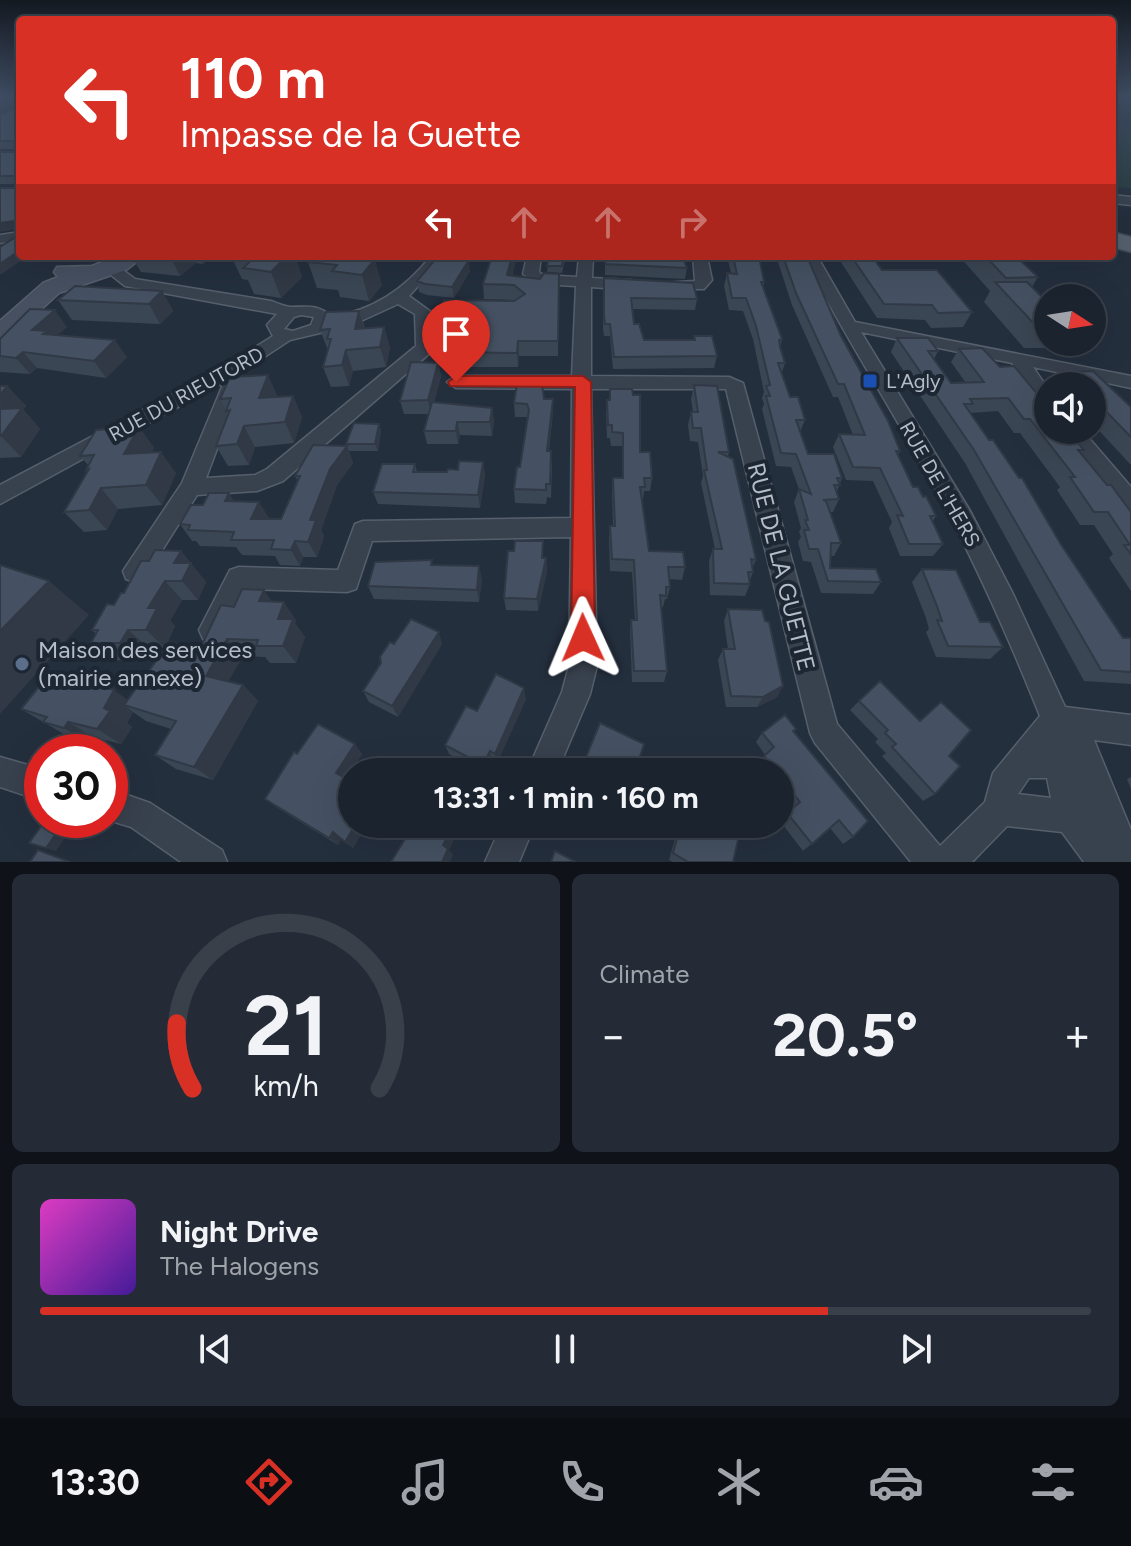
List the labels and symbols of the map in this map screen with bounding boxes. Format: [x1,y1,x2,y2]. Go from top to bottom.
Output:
north arrow [1034,284,1106,356]
pin [422,300,490,382]
street label: RUE DU RIEUTORD [105,342,267,446]
place label: L'Agly [886,369,941,393]
marker: L'Agly [861,372,879,390]
street label: RUE DE L'HERS [895,417,985,551]
street label: RUE DE LA GUETTE [742,460,821,674]
position arrow [541,596,625,680]
place label: Maison des services (mairie annexe) [38,635,253,692]
marker: Maison des services (mairie annexe) [13,655,31,673]
speed limit sign: 30 [24,734,128,838]

